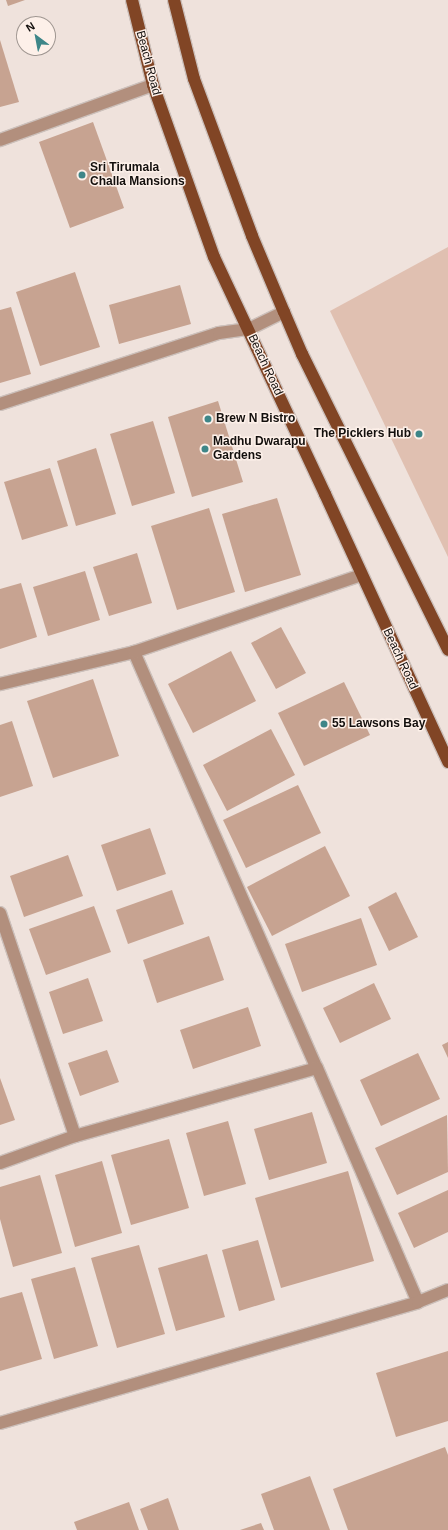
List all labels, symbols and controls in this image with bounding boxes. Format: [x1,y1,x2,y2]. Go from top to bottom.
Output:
north arrow [16,16,56,56]
text: N [24,19,37,34]
street label: Beach Road [132,29,164,97]
place label: Sri Tirumala Challa Mansions [90,161,185,189]
marker: Sri Tirumala Challa Mansions [77,170,87,180]
street label: Beach Road [245,332,285,398]
place label: Brew N Bistro [216,412,295,426]
marker: Brew N Bistro [203,414,213,424]
place label: The Picklers Hub [314,427,411,441]
marker: The Picklers Hub [414,429,424,439]
place label: Madhu Dwarapu Gardens [213,435,306,463]
marker: Madhu Dwarapu Gardens [200,444,210,454]
street label: Beach Road [380,626,420,692]
place label: 55 Lawsons Bay [332,717,425,731]
marker: 55 Lawsons Bay [319,719,329,729]

